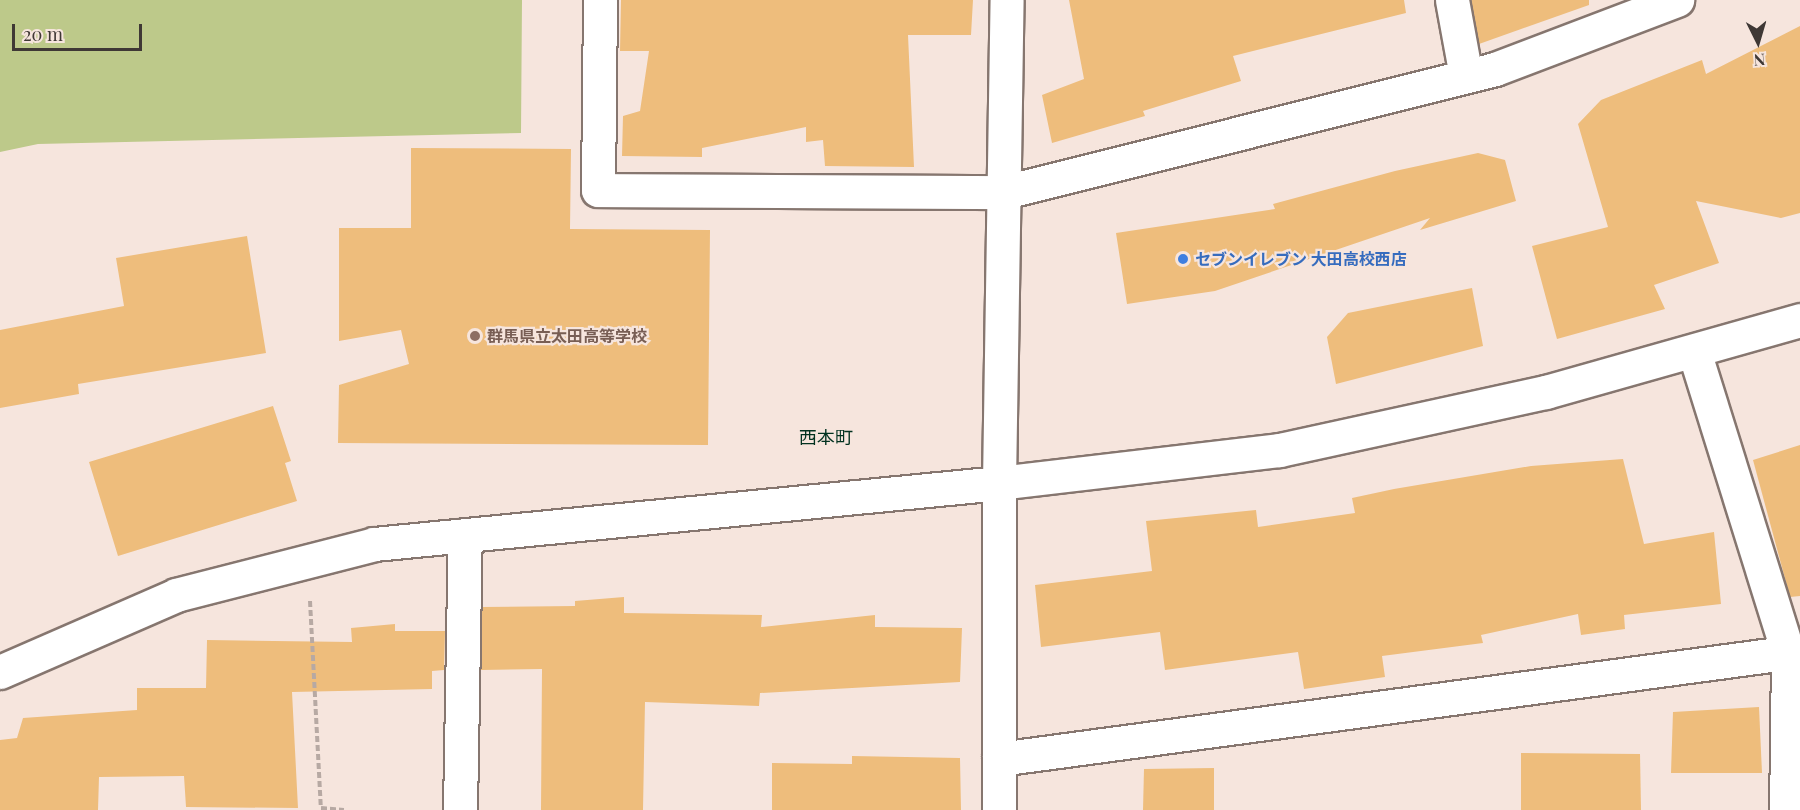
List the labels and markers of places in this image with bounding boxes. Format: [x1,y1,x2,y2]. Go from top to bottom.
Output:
place label: セブンイレブン 大田高校西店 [1195,249,1407,269]
marker: セブンイレブン 大田高校西店 [1176,252,1190,266]
place label: 群馬県立太田高等学校 [487,326,647,346]
marker: 群馬県立太田高等学校 [468,329,482,343]

